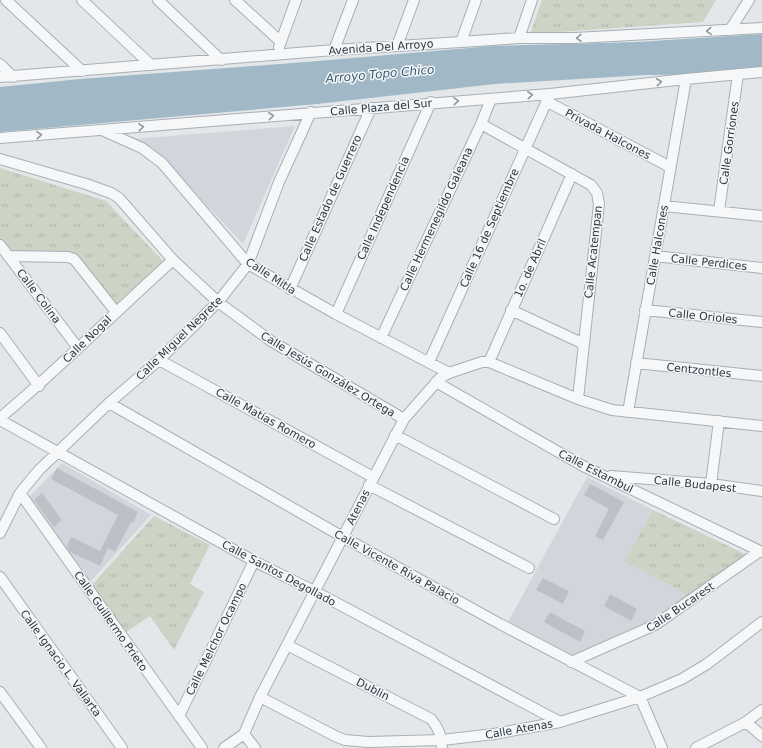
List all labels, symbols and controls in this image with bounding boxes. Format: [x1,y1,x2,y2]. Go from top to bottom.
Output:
one-way arrow [706,27,712,36]
one-way arrow [576,34,582,42]
street label: Avenida Del Arroyo [328,37,434,58]
water label: Arroyo Topo Chico [324,62,435,86]
one-way arrow [656,77,662,86]
one-way arrow [527,91,533,100]
one-way arrow [453,96,459,105]
street label: Calle Plaza del Sur [330,97,433,118]
street label: Calle Gorriones [717,100,742,186]
street label: Privada Halcones [563,106,653,163]
one-way arrow [268,111,274,120]
one-way arrow [138,122,144,131]
one-way arrow [36,131,42,140]
street label: Calle Estado de Guerrero [297,132,364,264]
street label: Calle Hermenegildo Galeana [397,145,476,293]
street label: Calle Independencia [355,154,412,262]
street label: Calle 16 de Septiembre [457,166,522,290]
street label: Calle Halcones [644,204,671,286]
street label: Calle Acatempan [582,205,605,299]
street label: 1o. de Abril [512,237,549,300]
street label: Calle Perdices [670,252,748,273]
street label: Calle Mitla [243,255,298,298]
street label: Calle Colina [14,266,63,326]
street label: Calle Miguel Negrete [134,294,225,383]
street label: Calle Orioles [668,306,738,327]
street label: Calle Nogal [60,313,114,366]
street label: Calle Jesús González Ortega [258,329,397,420]
street label: Centzontles [666,361,732,380]
street label: Calle Matías Romero [213,385,318,452]
street label: Calle Estambul [556,447,635,496]
street label: Calle Budapest [653,474,737,495]
street label: Atenas [344,487,373,527]
street label: Calle Vicente Riva Palacio [332,527,462,608]
street label: Calle Santos Degollado [220,538,338,609]
street label: Calle Guillermo Prieto [71,569,150,674]
street label: Calle Bucarest [644,580,717,635]
street label: Calle Melchor Ocampo [183,581,250,698]
street label: Calle Ignacio L. Vallarta [17,607,104,719]
street label: Dublin [354,676,392,703]
street label: Calle Atenas [484,717,554,742]

